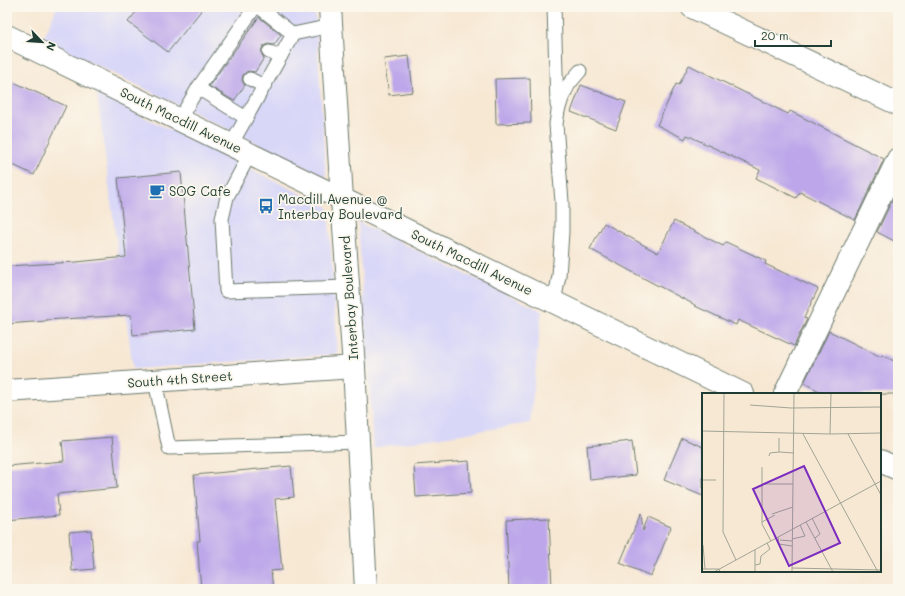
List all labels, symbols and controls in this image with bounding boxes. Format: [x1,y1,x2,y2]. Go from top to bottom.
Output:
north arrow [22,22,62,62]
scale bar [755,22,831,48]
text: 20 m [761,27,789,43]
text: N [43,39,60,53]
street label: South Macdill Avenue [118,83,245,156]
cafe icon: SOG Cafe [148,182,166,200]
place label: SOG Cafe [169,182,231,199]
place label: Macdill Avenue @ Interbay Boulevard [278,190,402,222]
bus stop icon: Macdill Avenue @ Interbay Boulevard [257,197,275,215]
street label: South Macdill Avenue [409,225,536,298]
street label: Interbay Boulevard [336,235,361,361]
street label: South 4th Street [127,366,233,391]
inset map [702,393,881,572]

